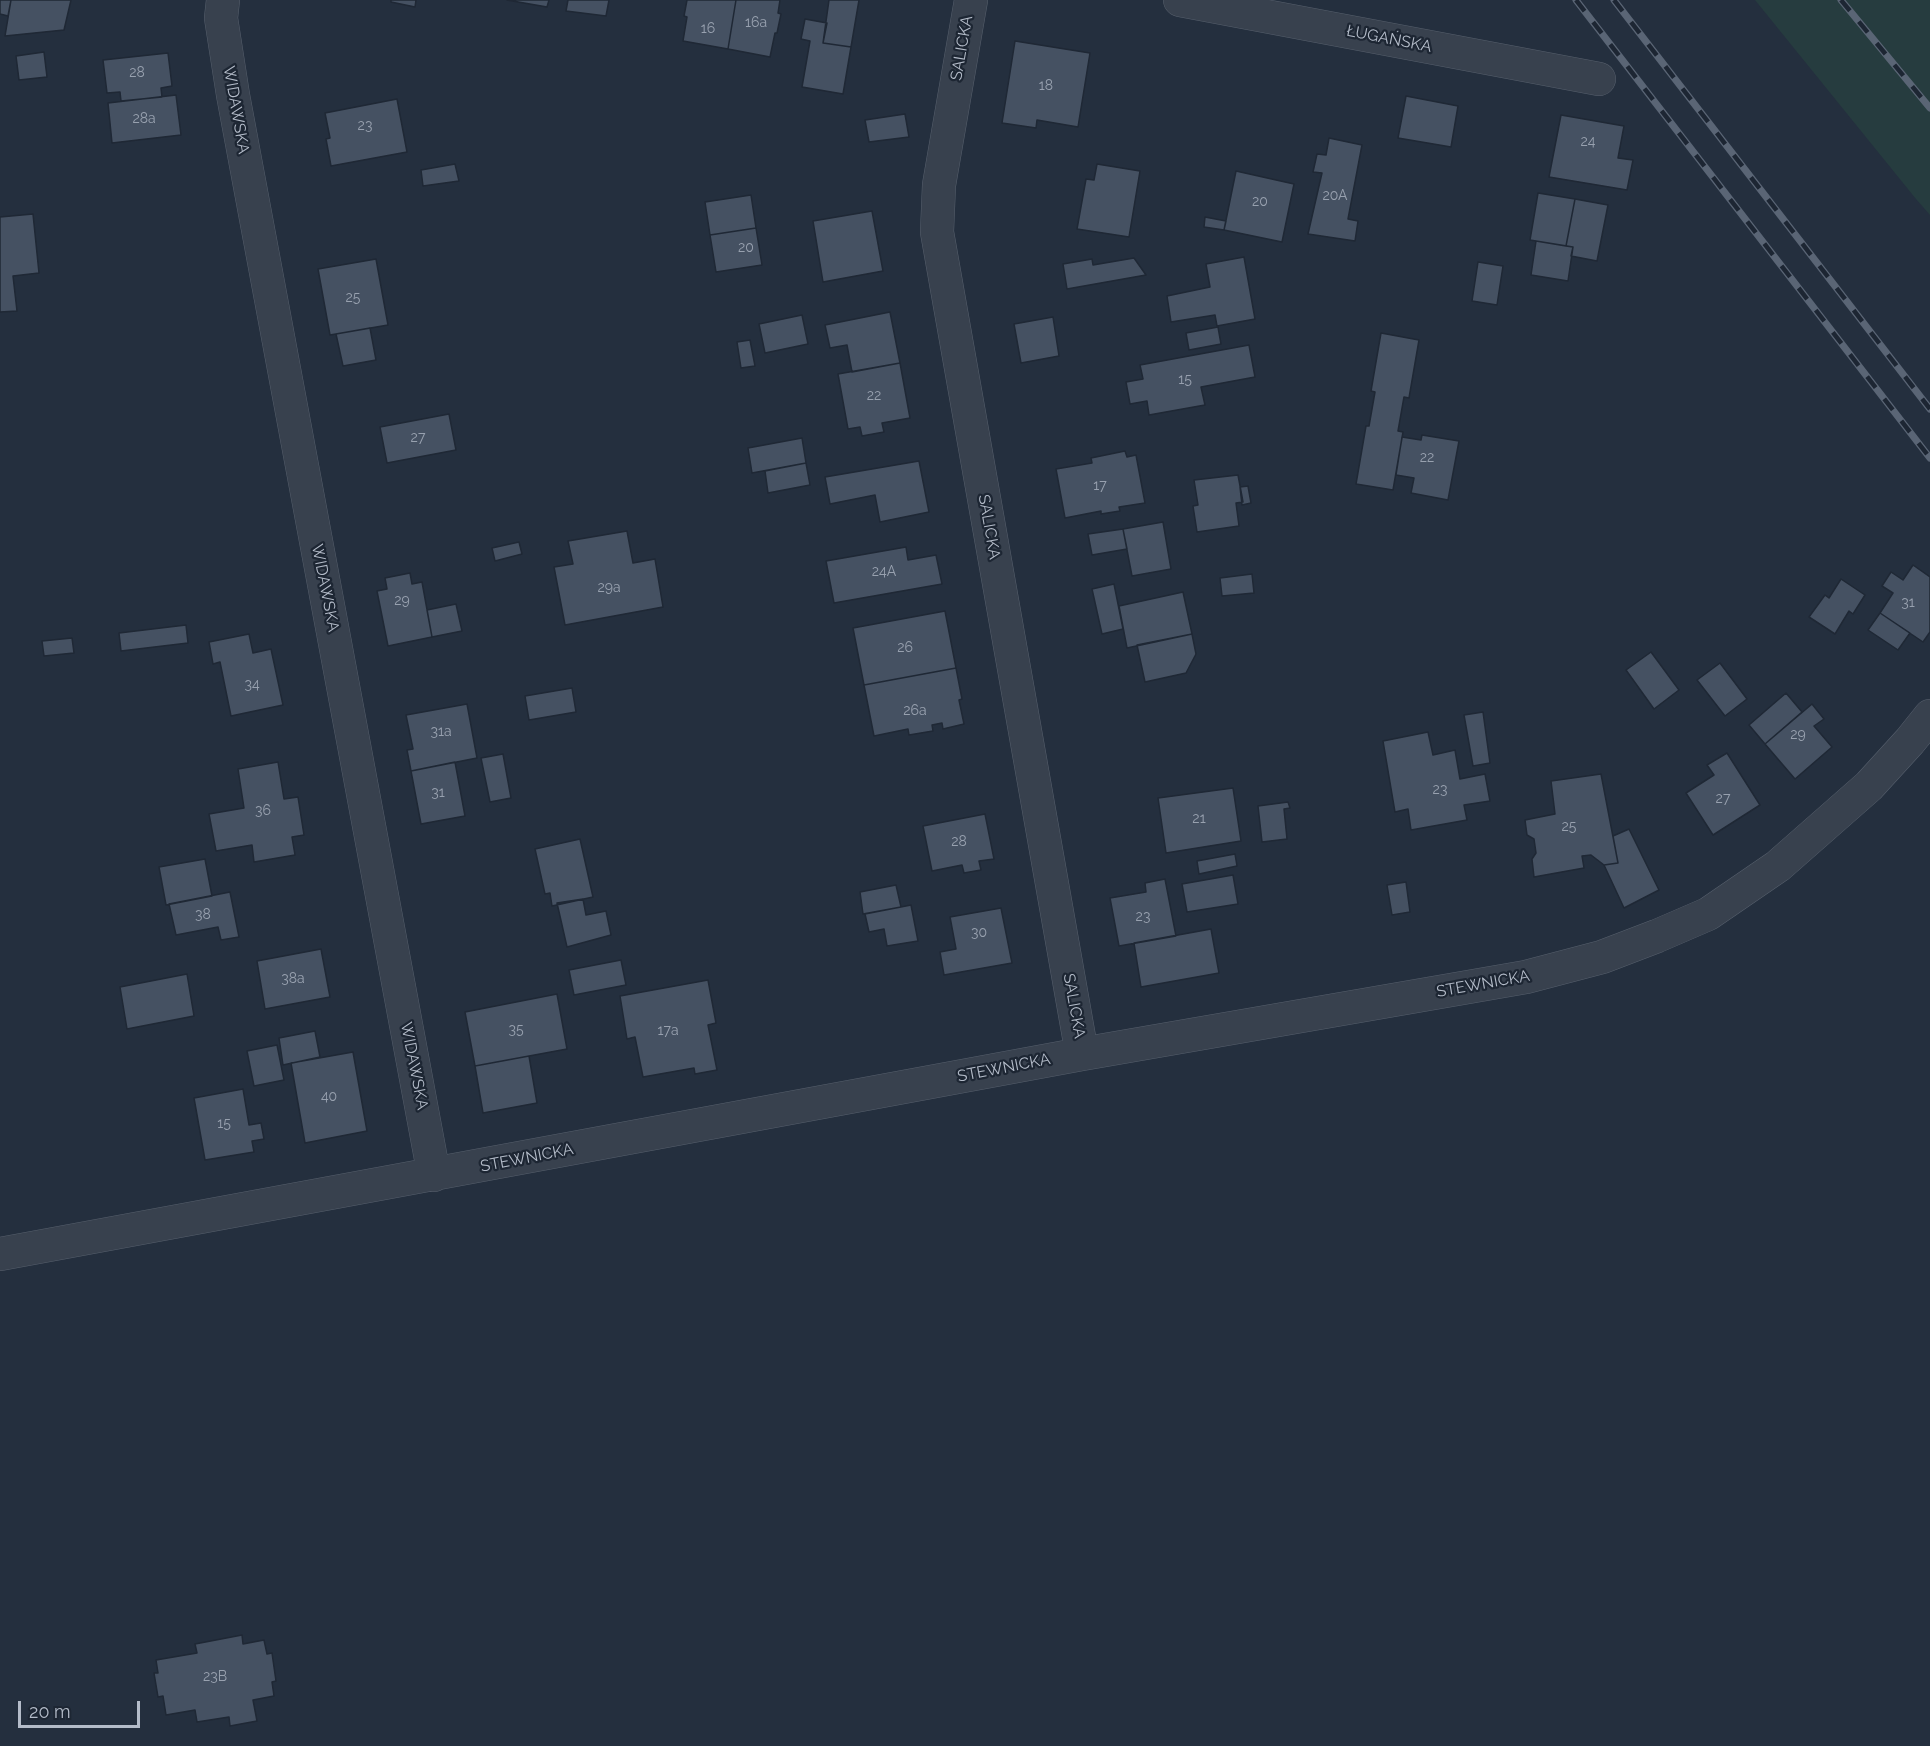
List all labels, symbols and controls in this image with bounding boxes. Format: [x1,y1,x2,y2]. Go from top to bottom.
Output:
street label: SALICKA [947,14,977,82]
house number: 16a [745,15,767,31]
house number: 16 [701,21,715,37]
street label: ŁUGAŃSKA [1345,21,1433,57]
house number: 28 [129,65,145,81]
street label: WIDAWSKA [219,65,253,155]
house number: 18 [1039,78,1053,94]
house number: 28a [132,111,156,127]
house number: 23 [358,118,372,134]
house number: 24 [1581,134,1595,150]
house number: 20A [1322,188,1348,204]
house number: 20 [1252,194,1268,210]
house number: 20 [738,240,754,256]
house number: 25 [346,290,360,306]
house number: 15 [1178,372,1192,388]
house number: 22 [867,388,881,404]
house number: 27 [411,430,425,446]
house number: 22 [1420,450,1434,466]
house number: 17 [1093,478,1107,494]
street label: SALICKA [974,493,1004,561]
street label: WIDAWSKA [307,543,343,633]
house number: 24A [872,564,896,580]
house number: 29a [597,580,621,596]
house number: 29 [394,593,410,609]
house number: 31 [1901,595,1915,611]
house number: 26 [897,640,913,656]
house number: 34 [244,677,260,693]
house number: 26a [903,703,927,719]
house number: 31a [430,724,452,740]
house number: 29 [1790,727,1806,743]
house number: 23 [1433,782,1447,798]
house number: 31 [431,785,445,801]
house number: 27 [1716,791,1730,807]
house number: 36 [255,803,271,819]
house number: 21 [1192,811,1206,827]
house number: 25 [1562,819,1576,835]
house number: 28 [951,834,967,850]
house number: 38 [195,907,211,923]
house number: 23 [1136,909,1150,925]
house number: 30 [971,925,987,941]
street label: STEWNICKA [1435,966,1531,1002]
house number: 38a [281,971,305,987]
street label: SALICKA [1059,972,1089,1040]
street label: WIDAWSKA [396,1021,432,1111]
house number: 35 [508,1022,524,1038]
house number: 17a [657,1023,679,1039]
street label: STEWNICKA [956,1050,1052,1086]
house number: 40 [321,1089,337,1105]
house number: 15 [217,1116,231,1132]
street label: STEWNICKA [479,1140,575,1176]
house number: 23B [203,1669,227,1685]
scale bar [21,1689,142,1727]
text: 20 m [29,1701,71,1722]

